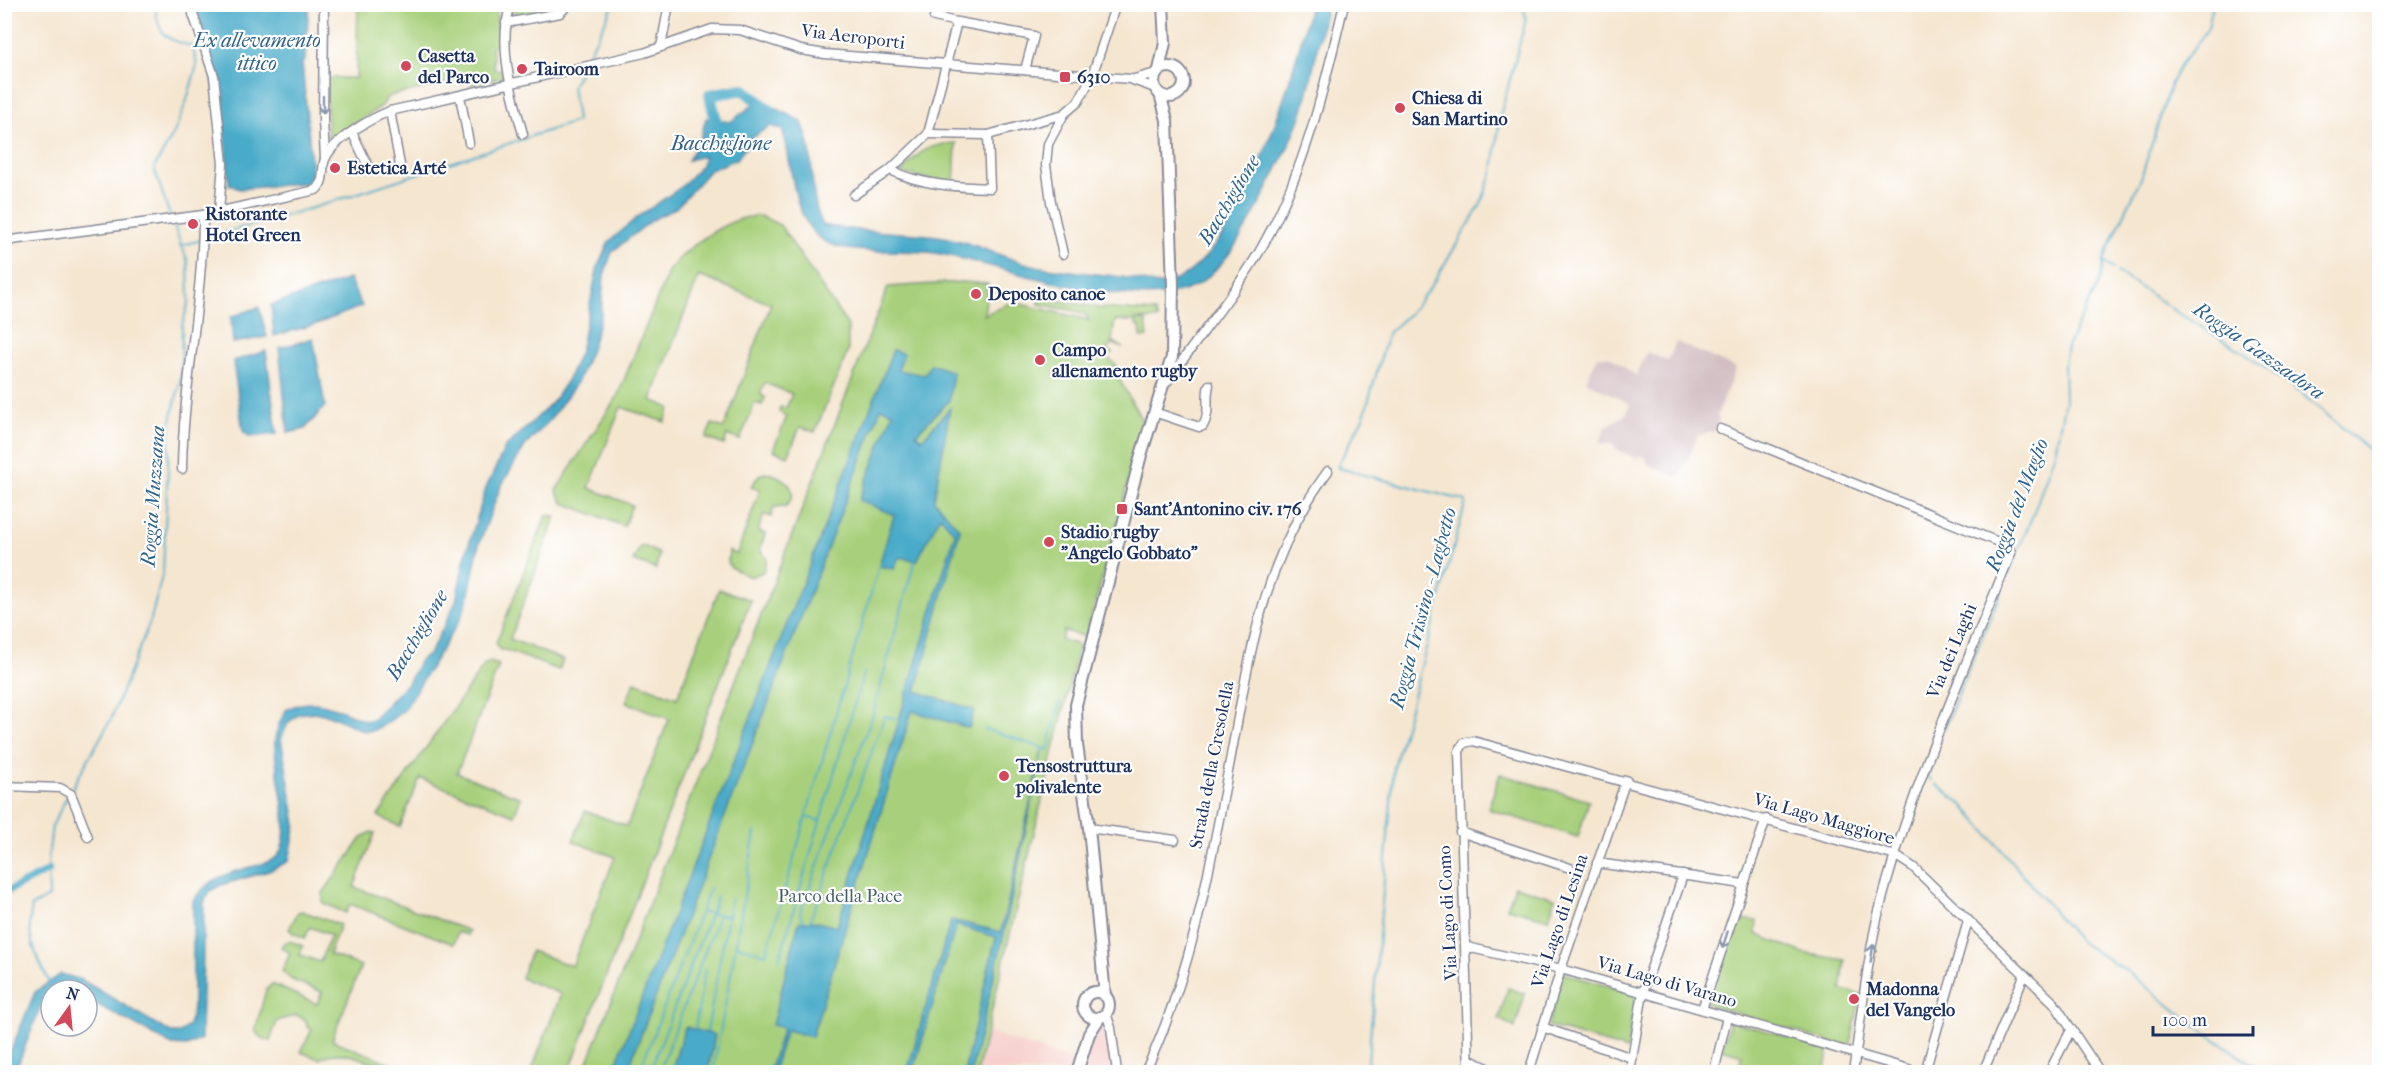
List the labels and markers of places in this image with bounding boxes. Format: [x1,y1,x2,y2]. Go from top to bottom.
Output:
place label: Casetta del Parco [418,46,489,88]
marker: Casetta del Parco [399,59,413,73]
place label: Tairoom [533,59,600,80]
marker: Tairoom [515,62,529,76]
place label: 6310 [1077,67,1110,88]
marker: 6310 [1058,70,1072,84]
place label: Chiesa di San Martino [1412,88,1508,130]
marker: Chiesa di San Martino [1393,101,1407,115]
place label: Estetica Arté [347,158,447,179]
marker: Estetica Arté [328,161,342,175]
place label: Ristorante Hotel Green [205,204,301,246]
marker: Ristorante Hotel Green [186,217,200,231]
place label: Deposito canoe [988,284,1106,305]
marker: Deposito canoe [969,287,983,301]
place label: Campo allenamento rugby [1052,340,1199,382]
marker: Campo allenamento rugby [1033,353,1047,367]
place label: Sant'Antonino civ. 176 [1134,499,1303,520]
marker: Sant'Antonino civ. 176 [1115,502,1129,516]
place label: Stadio rugby "Angelo Gobbato" [1061,522,1198,564]
marker: Stadio rugby "Angelo Gobbato" [1042,535,1056,549]
place label: Tensostruttura polivalente [1015,756,1132,798]
marker: Tensostruttura polivalente [997,769,1011,783]
place label: Madonna del Vangelo [1865,979,1955,1021]
marker: Madonna del Vangelo [1847,992,1861,1006]

